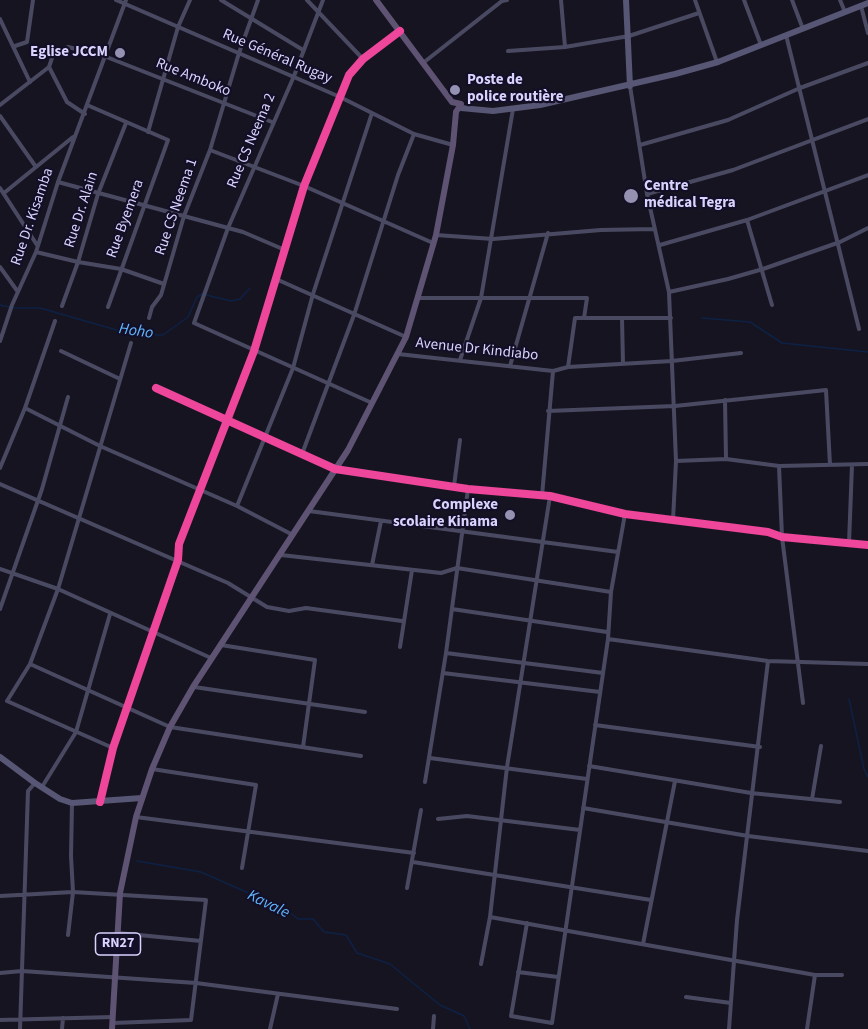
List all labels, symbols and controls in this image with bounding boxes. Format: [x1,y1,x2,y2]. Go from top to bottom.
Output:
street label: Rue Général Rugay [220,26,334,88]
place label: Eglise JCCM [30,44,108,62]
marker: Eglise JCCM [113,46,127,60]
street label: Rue Amboko [153,55,233,101]
place label: Poste de police routière [467,72,564,107]
marker: Poste de police routière [448,83,462,97]
street label: Rue CS Neema 2 [224,91,280,191]
street label: Rue CS Neema 1 [152,156,202,258]
street label: Rue Dr. Kisamba [8,166,58,268]
street label: Rue Dr. Alain [61,170,103,250]
street label: Rue Byemera [103,177,149,261]
place label: Centre médical Tegra [644,178,736,213]
marker: Centre médical Tegra [622,187,640,205]
water label: Hoho [117,320,155,344]
street label: Avenue Dr Kindiabo [415,335,539,365]
place label: Complexe scolaire Kinama [393,497,498,532]
marker: Complexe scolaire Kinama [503,508,517,522]
water label: Kavale [244,887,292,923]
road number: RN27 [96,933,140,955]

